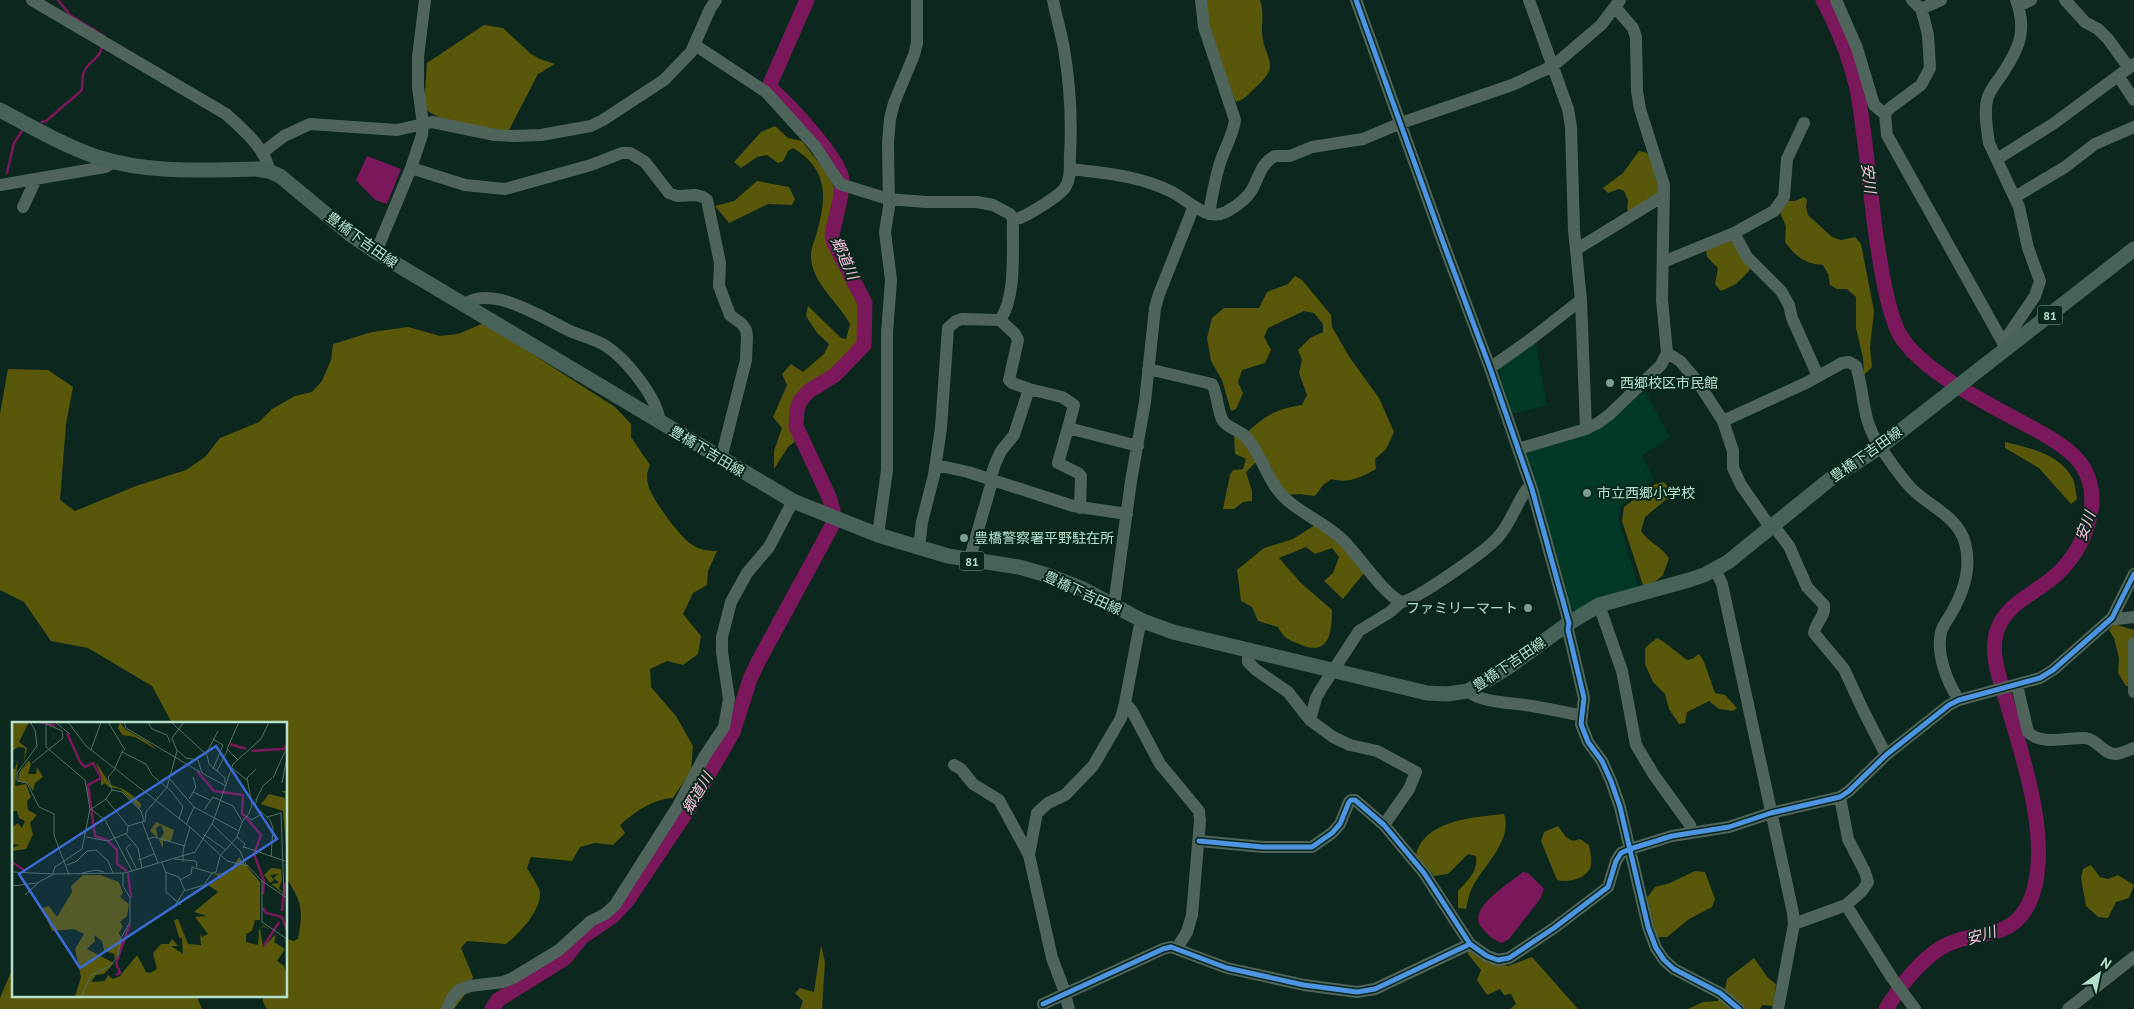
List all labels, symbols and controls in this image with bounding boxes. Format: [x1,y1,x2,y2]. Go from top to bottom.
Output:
water label: 安川 [1858,162,1881,196]
street label: 豊橋下吉田線 [323,208,401,272]
water label: 郷道川 [827,234,864,284]
road number: 81 [2038,306,2062,324]
place label: 西郷校区市民館 [1620,374,1718,392]
marker: 西郷校区市民館 [1604,377,1616,389]
street label: 豊橋下吉田線 [666,422,748,480]
street label: 豊橋下吉田線 [1826,423,1906,485]
place label: 市立西郷小学校 [1597,484,1695,502]
marker: 市立西郷小学校 [1581,487,1593,499]
water label: 安川 [2071,507,2100,543]
place label: 豊橋警察署平野駐在所 [974,529,1114,547]
marker: 豊橋警察署平野駐在所 [958,532,970,544]
road number: 81 [960,552,984,570]
street label: 豊橋下吉田線 [1041,567,1125,619]
place label: ファミリーマート [1406,599,1518,617]
marker: ファミリーマート [1522,602,1534,614]
street label: 豊橋下吉田線 [1469,633,1549,695]
inset map [12,722,288,996]
water label: 郷道川 [677,767,718,817]
water label: 安川 [1964,921,2000,948]
north arrow [2074,949,2124,999]
text: N [2097,953,2115,973]

